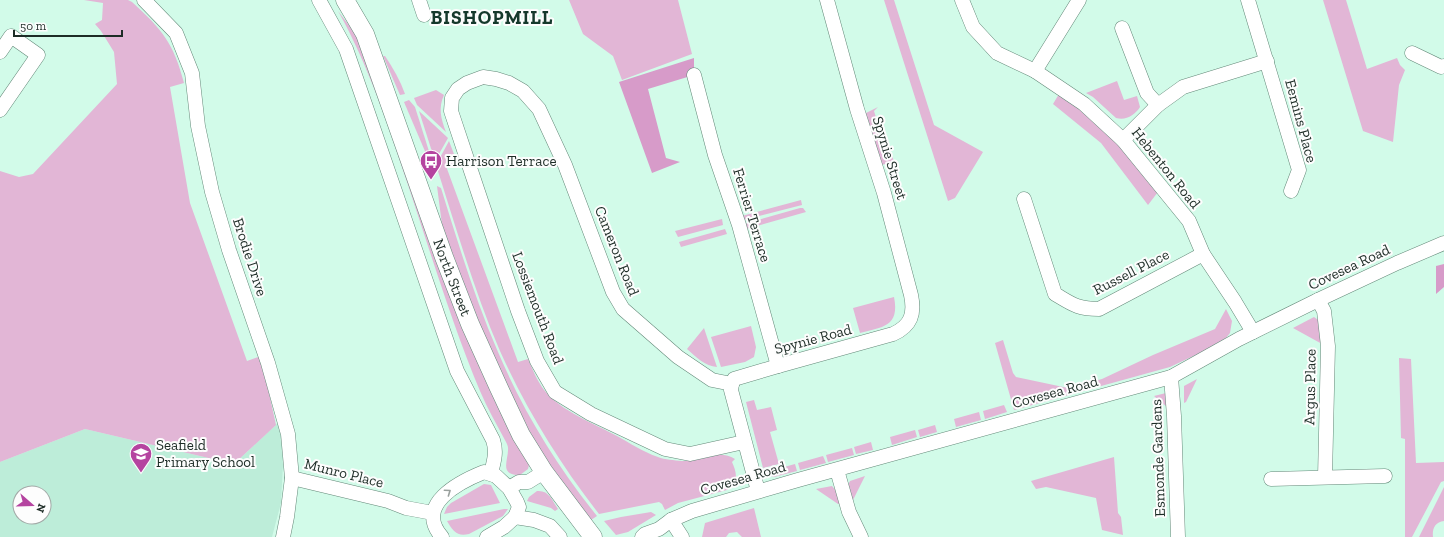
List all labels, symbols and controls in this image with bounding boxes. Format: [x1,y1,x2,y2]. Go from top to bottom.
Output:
district label: BISHOPMILL [431,6,553,29]
scale bar [14,12,122,38]
text: 50 m [20,19,47,33]
street label: Eemins Place [1281,77,1321,165]
street label: Spynie Street [869,114,911,202]
street label: Hebenton Road [1128,124,1205,213]
bus stop icon: Harrison Terrace [418,148,444,181]
place label: Harrison Terrace [446,152,556,170]
street label: Ferrier Terrace [729,166,775,264]
street label: Cameron Road [591,204,643,299]
street label: Brodie Drive [229,216,271,298]
street label: North Street [429,236,475,319]
street label: Covesea Road [1305,240,1393,294]
street label: Russell Place [1090,245,1172,299]
street label: Lossiemouth Road [508,249,568,367]
street label: Spynie Road [772,320,854,358]
street label: Argus Place [1300,349,1320,425]
street label: Covesea Road [1010,372,1101,412]
street label: Esmonde Gardens [1147,399,1169,517]
place label: Seafield Primary School [156,436,255,471]
school or university icon: Seafield Primary School [128,441,154,474]
street label: Munro Place [302,454,386,492]
street label: Covesea Road [698,457,789,499]
north arrow [12,485,52,525]
one-way arrow [444,489,451,497]
text: N [33,502,48,515]

